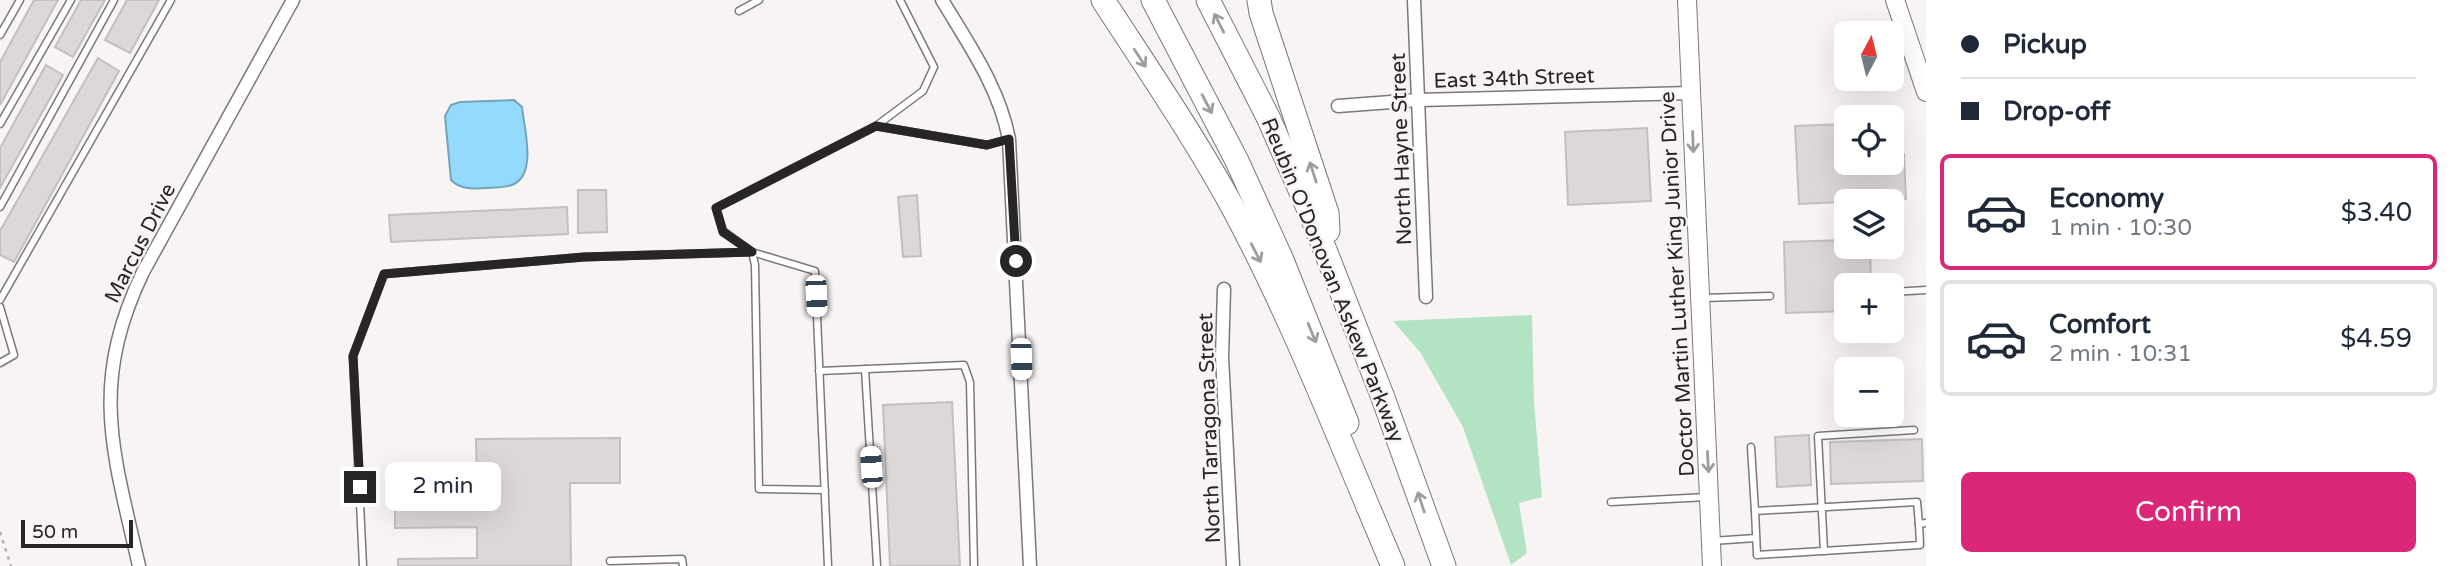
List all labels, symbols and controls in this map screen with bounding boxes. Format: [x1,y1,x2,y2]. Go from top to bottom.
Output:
one-way arrow [1212,13,1226,33]
north arrow [1834,21,1904,91]
map controls [1834,21,1904,427]
text: Pickup [2003,29,2087,60]
one-way arrow [1133,47,1147,67]
street label: North Hayne Street [1386,52,1417,246]
street label: East 34th Street [1433,63,1595,94]
street label: Doctor Martin Luther King Junior Drive [1655,91,1700,477]
one-way arrow [1201,93,1214,114]
text: Drop-off [2003,96,2110,127]
button: locate [1834,105,1904,175]
street label: Reubin O'Donovan Askew Parkway [1256,114,1409,446]
one-way arrow [1687,130,1700,153]
one-way arrow [1306,161,1319,183]
street label: Marcus Drive [100,179,181,307]
icon: car [1965,181,2028,244]
text: Economy [2049,183,2164,214]
button: layers [1834,189,1904,259]
text: $3.40 [2341,197,2412,228]
text: 1 min · 10:30 [2049,214,2192,242]
one-way arrow [1250,242,1264,263]
route start [1000,245,1032,277]
button: + [1834,273,1904,343]
car [805,274,828,318]
icon: car [1965,307,2028,370]
text: Comfort [2049,309,2151,340]
street label: North Tarragona Street [1193,312,1226,544]
one-way arrow [1307,321,1320,343]
text: $4.59 [2340,323,2412,354]
car [1010,338,1033,380]
text: 2 min · 10:31 [2049,340,2192,368]
button: − [1834,357,1904,427]
car [860,445,883,489]
one-way arrow [1701,450,1714,473]
callout: 2 min [384,462,500,512]
route end [344,471,376,503]
text: 2 min [412,472,474,500]
button: Confirm [1961,472,2416,552]
one-way arrow [1414,491,1426,513]
scale bar [21,517,133,549]
text: 50 m [32,521,78,543]

